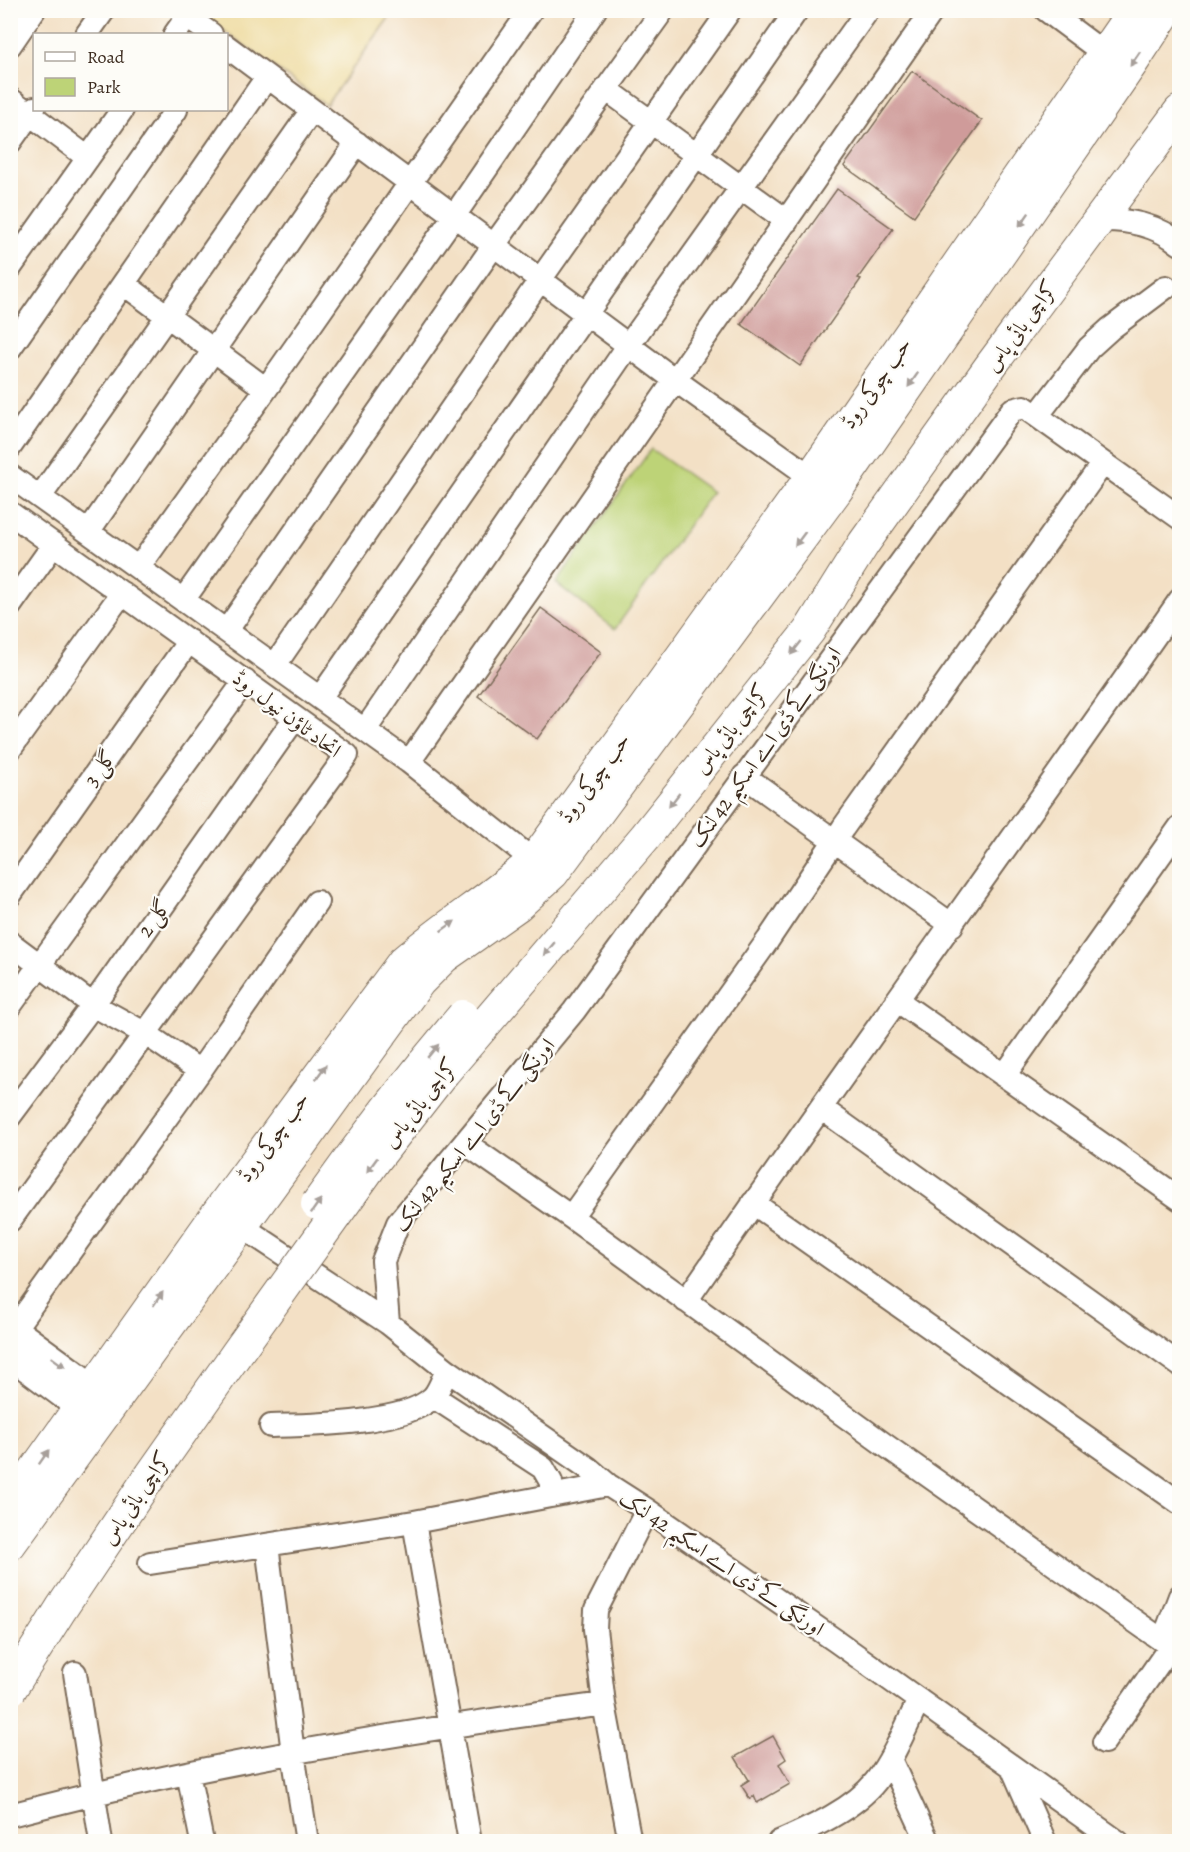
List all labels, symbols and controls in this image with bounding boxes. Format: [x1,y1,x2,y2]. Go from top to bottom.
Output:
legend [33,33,228,111]
text: Road [87,45,125,69]
one-way arrow [1129,51,1141,67]
text: Park [87,75,121,99]
one-way arrow [1019,212,1030,228]
street label: کراچی بائی پاس [978,274,1065,378]
street label: حب چوکی روڈ [834,332,918,434]
one-way arrow [907,372,919,388]
one-way arrow [794,531,806,547]
street label: اورنگی کے ڈی اے اسکیم 42 لنک [681,640,853,857]
one-way arrow [790,640,802,655]
street label: اتحاد ٹاؤن نیول روڈ [227,664,347,764]
street label: کراچی بائی پاس [687,678,776,781]
street label: حب چوکی روڈ [552,727,636,829]
street label: گلی 3 [77,744,124,793]
one-way arrow [668,792,681,808]
street label: گلی 2 [131,893,179,944]
one-way arrow [440,921,456,933]
one-way arrow [543,941,556,956]
street label: اورنگی کے ڈی اے اسکیم 42 لنک [385,1031,566,1242]
one-way arrow [426,1044,439,1059]
street label: کراچی بائی پاس [376,1052,465,1155]
one-way arrow [314,1065,326,1080]
street label: حب چوکی روڈ [231,1086,315,1188]
one-way arrow [366,1157,378,1173]
one-way arrow [309,1199,321,1214]
one-way arrow [152,1291,164,1307]
one-way arrow [49,1356,65,1368]
street label: کراچی بائی پاس [94,1446,178,1551]
one-way arrow [38,1450,50,1466]
street label: اورنگی کے ڈی اے اسکیم 42 لنک [610,1482,831,1648]

